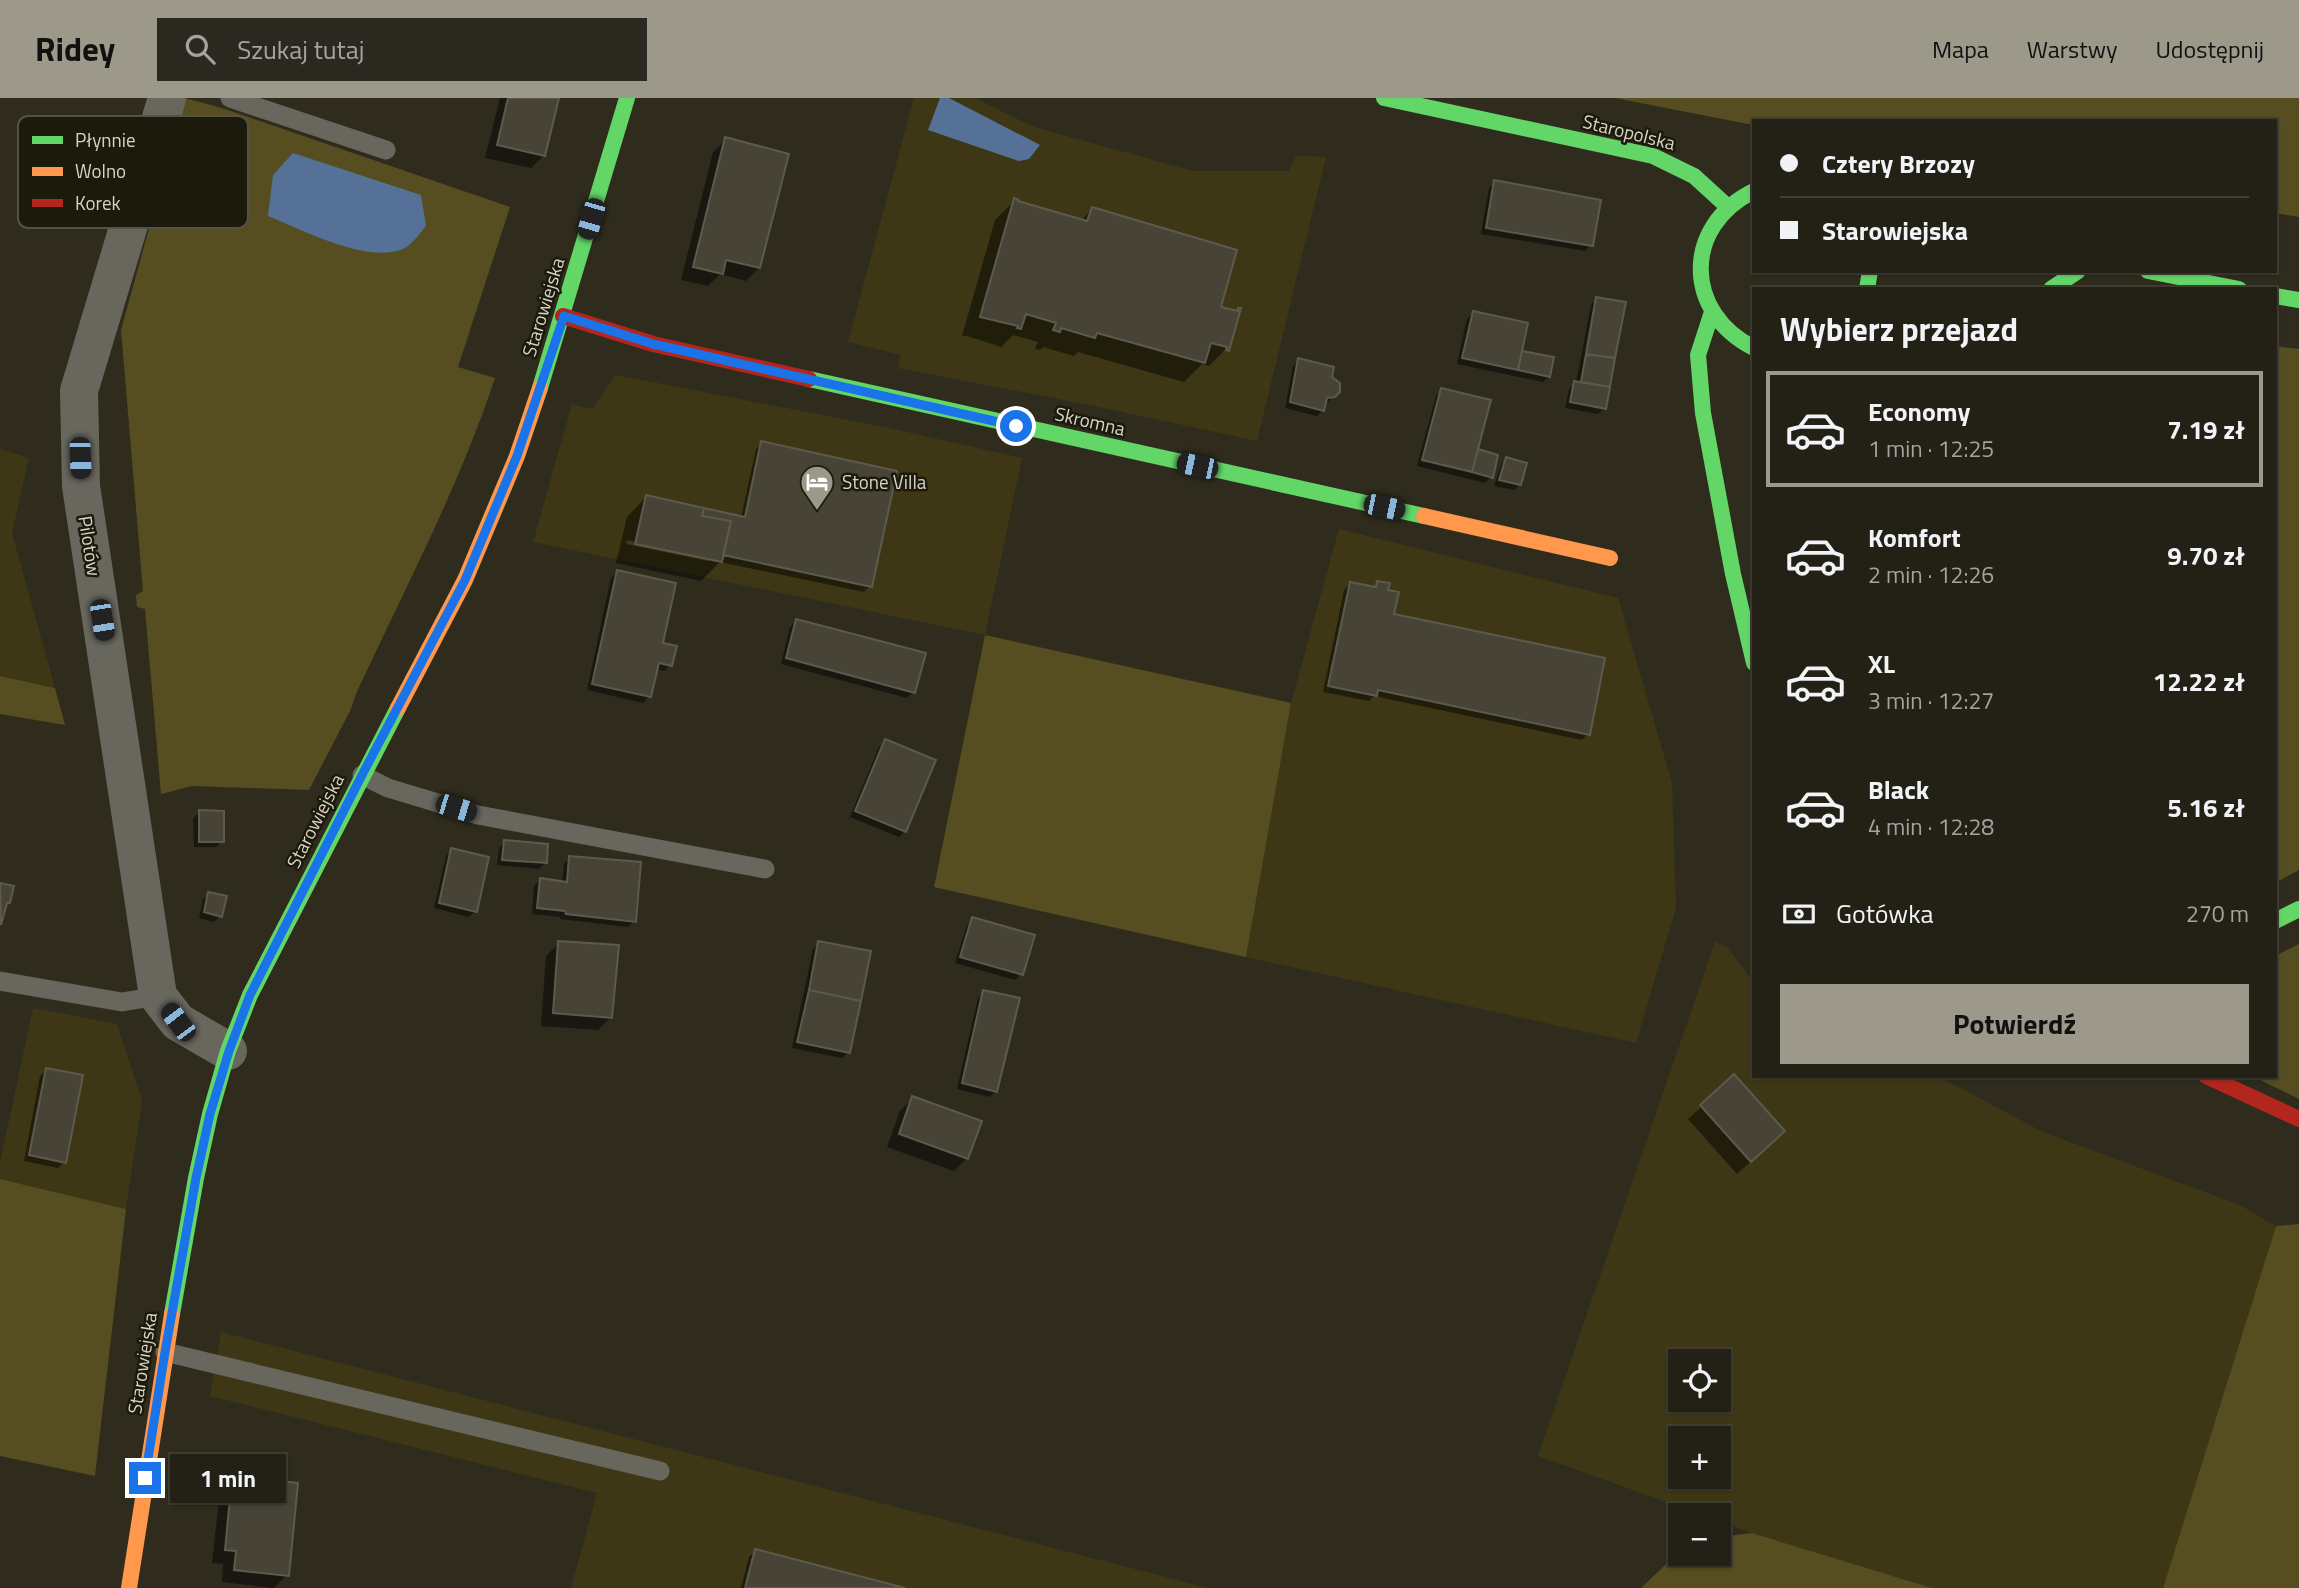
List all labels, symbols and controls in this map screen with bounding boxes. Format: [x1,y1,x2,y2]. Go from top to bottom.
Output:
search box [157,18,647,81]
text: Ridey [35,24,115,74]
icon: search [181,30,219,68]
text: Szukaj tutaj [237,30,364,69]
text: Mapa [1932,31,1989,67]
text: Warstwy [2027,31,2118,67]
text: Udostępnij [2156,31,2264,67]
street label: Staropolska [1580,106,1679,157]
legend [18,116,248,228]
text: Płynnie [75,125,136,154]
text: Cztery Brzozy [1822,144,1975,183]
text: Wolno [75,156,126,185]
text: Korek [75,188,121,217]
car [576,196,607,242]
text: Starowiejska [1822,211,1968,250]
street label: Starowiejska [514,253,572,360]
text: Wybierz przejazd [1780,305,2018,353]
text: Economy [1868,392,1970,431]
street label: Skromna [1052,398,1129,443]
icon: car [1784,398,1847,461]
route start [1000,410,1032,442]
text: 7.19 zł [2167,410,2245,449]
text: 1 min · 12:25 [1868,431,1994,466]
car [69,437,92,479]
car [1175,451,1220,481]
hotel icon: Stone Villa [798,463,836,512]
place label: Stone Villa [842,467,927,496]
car [1362,492,1407,522]
street label: Pilotów [71,514,110,578]
text: Komfort [1868,518,1961,557]
icon: car [1784,524,1847,587]
text: 9.70 zł [2167,536,2245,575]
text: 2 min · 12:26 [1868,557,1994,592]
car [89,598,116,642]
text: XL [1868,644,1895,683]
icon: car [1784,650,1847,713]
text: 12.22 zł [2153,662,2245,701]
text: 3 min · 12:27 [1868,683,1994,718]
street label: Starowiejska [278,768,351,873]
text: Black [1868,770,1929,809]
icon: car [1784,776,1847,839]
text: 5.16 zł [2167,788,2245,827]
car [433,792,480,824]
text: 4 min · 12:28 [1868,809,1994,844]
text: Gotówka [1836,894,1934,933]
icon: cash [1780,895,1818,933]
text: 270 m [2186,896,2249,931]
button: Potwierdź [1780,984,2249,1064]
car [157,999,200,1045]
street label: Starowiejska [119,1310,164,1416]
map controls [1668,1349,1731,1566]
button: locate [1668,1349,1731,1412]
button: + [1668,1426,1731,1489]
callout: 1 min [170,1454,285,1502]
text: 1 min [200,1461,256,1496]
route end [129,1462,161,1494]
button: − [1668,1503,1731,1566]

